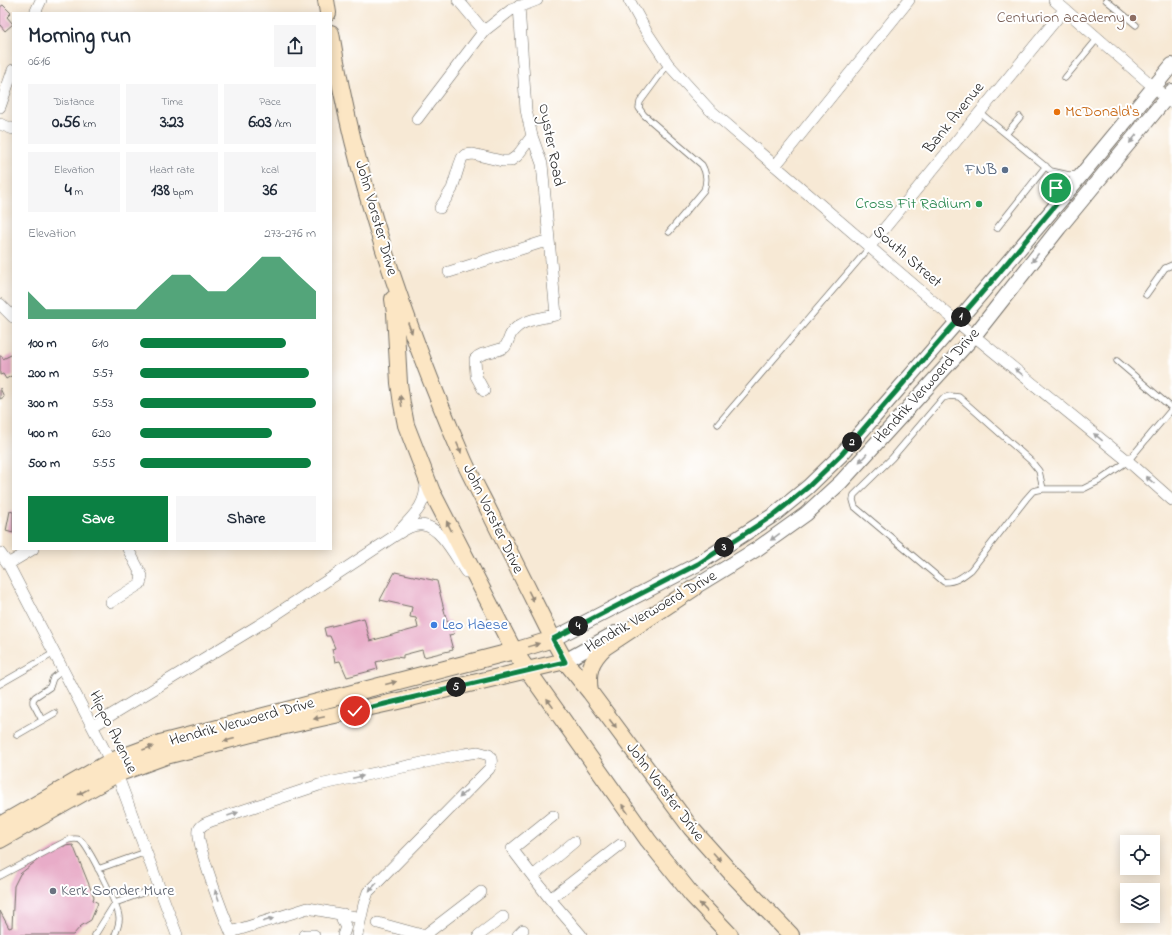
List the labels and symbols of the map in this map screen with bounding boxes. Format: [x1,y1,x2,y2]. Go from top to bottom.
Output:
place label: Centurion academy [997,6,1125,30]
marker: Centurion academy [1128,13,1138,23]
street label: Bank Avenue [917,76,991,160]
place label: McDonald's [1065,100,1140,124]
street label: Oyster Road [531,102,571,188]
marker: McDonald's [1052,107,1062,117]
one-way arrow [1128,134,1137,145]
street label: John Vorster Drive [348,157,404,279]
place label: FNB [964,158,997,182]
marker: FNB [1000,165,1010,175]
pin [1039,171,1073,205]
place label: Cross Fit Radium [855,192,971,216]
marker: Cross Fit Radium [974,199,984,209]
street label: South Street [867,220,947,294]
one-way arrow [1030,253,1039,264]
pin: 1 [951,307,971,327]
one-way arrow [408,322,414,334]
street label: Hendrik Verwoerd Drive [868,322,986,449]
one-way arrow [1014,368,1024,377]
one-way arrow [398,395,404,407]
pin: 2 [842,432,862,452]
one-way arrow [1092,432,1103,441]
one-way arrow [456,443,462,454]
one-way arrow [859,453,868,463]
street label: John Vorster Drive [456,460,530,578]
one-way arrow [1145,476,1155,485]
one-way arrow [446,520,453,532]
one-way arrow [769,532,780,541]
pin: 3 [714,537,734,557]
street label: Hendrik Verwoerd Drive [580,564,722,660]
one-way arrow [528,590,535,601]
place label: Leo Haese [442,613,509,637]
pin: 4 [568,616,588,636]
marker: Leo Haese [429,620,439,630]
one-way arrow [528,642,540,648]
pin: 5 [446,677,466,697]
one-way arrow [385,680,397,686]
street label: Hippo Avenue [83,686,144,778]
street label: Hendrik Verwoerd Drive [167,691,318,753]
pin [338,694,372,728]
one-way arrow [546,697,554,708]
one-way arrow [313,716,325,722]
one-way arrow [609,718,618,729]
one-way arrow [223,737,235,743]
street label: John Vorster Drive [620,737,711,847]
one-way arrow [142,744,154,750]
one-way arrow [352,773,364,779]
one-way arrow [77,789,89,796]
one-way arrow [459,789,468,799]
one-way arrow [621,803,629,814]
one-way arrow [228,810,240,816]
one-way arrow [712,852,721,862]
place label: Kerk Sonder Mure [61,879,175,903]
one-way arrow [368,882,377,893]
marker: Kerk Sonder Mure [48,886,58,896]
one-way arrow [214,889,220,901]
one-way arrow [698,902,708,912]
one-way arrow [262,916,274,922]

